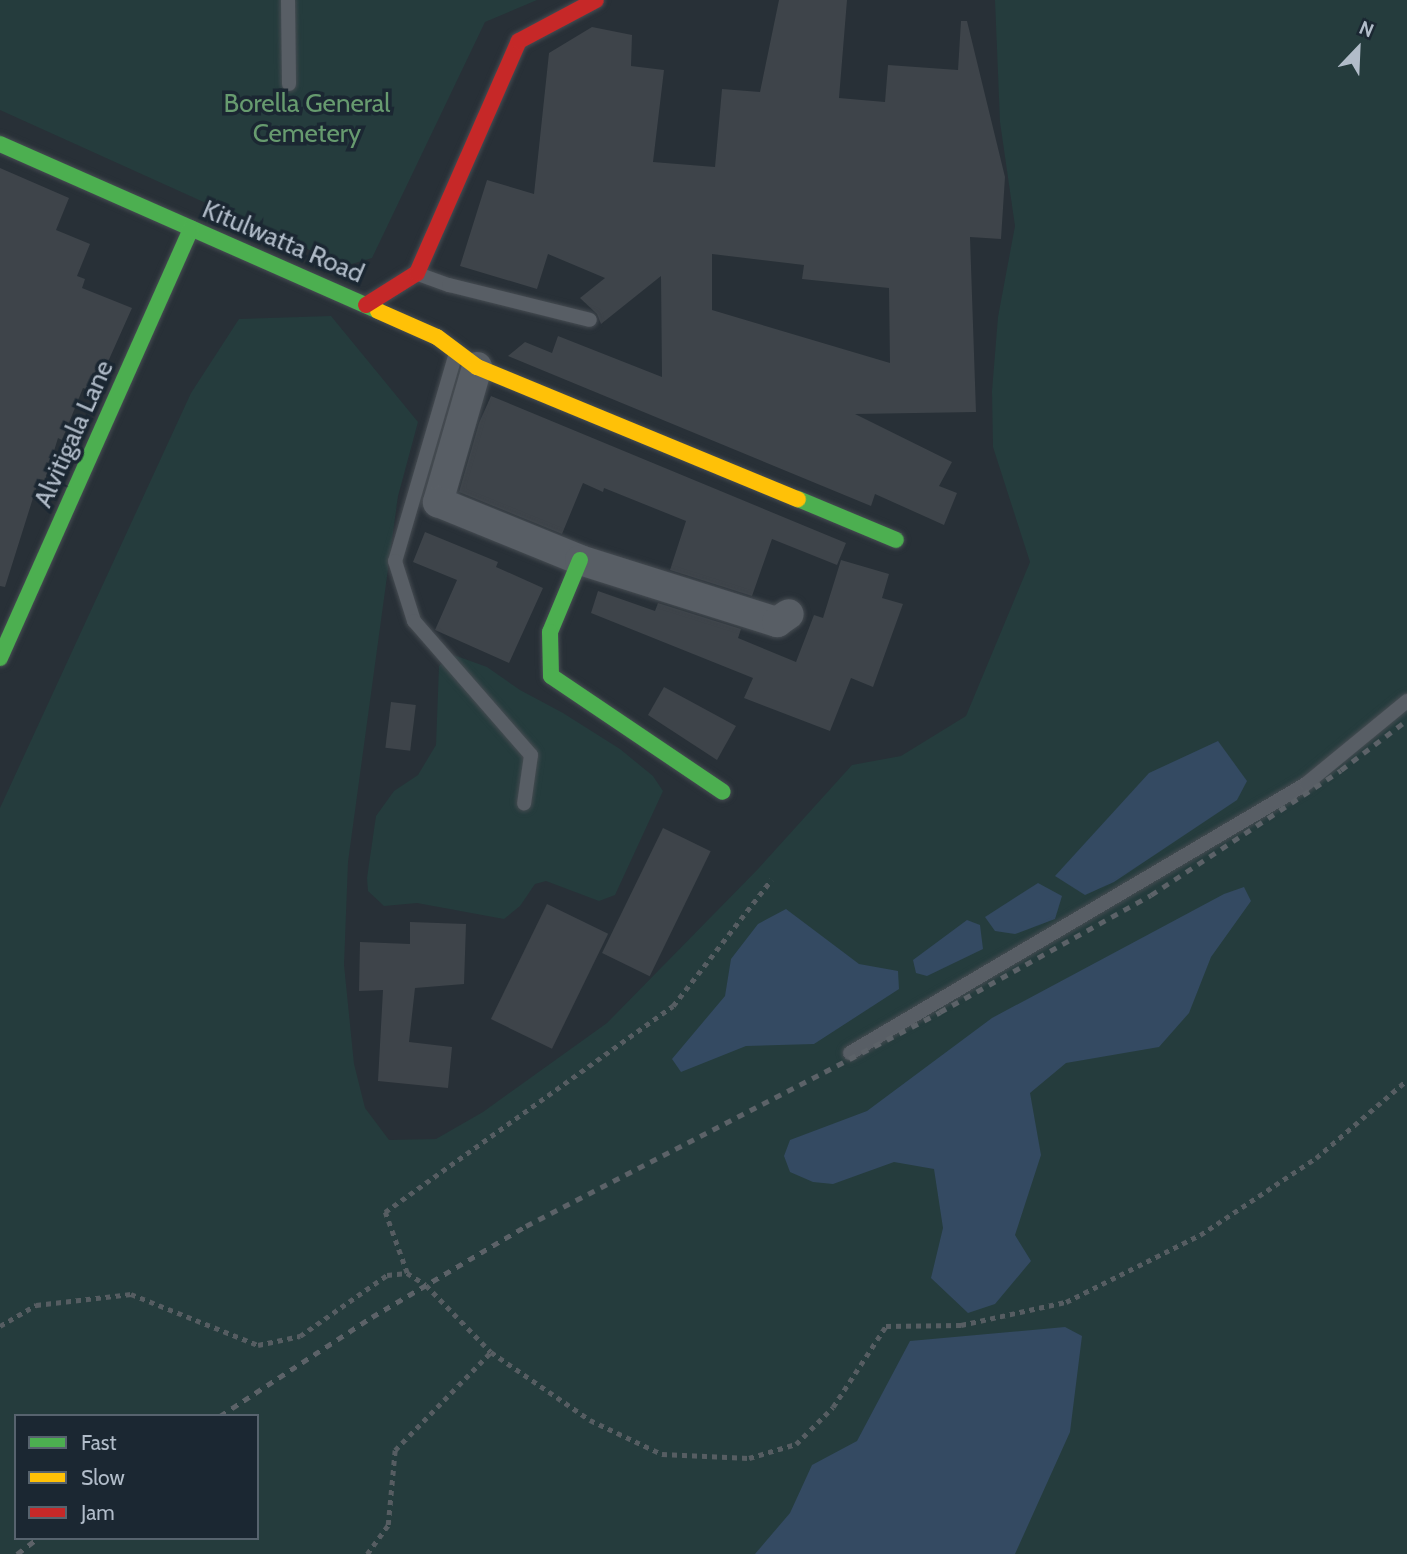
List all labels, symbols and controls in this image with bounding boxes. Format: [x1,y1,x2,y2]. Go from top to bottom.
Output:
north arrow [1323,14,1393,84]
text: N [1356,16,1377,42]
park label: Borella General Cemetery [224,88,390,150]
street label: Kitulwatta Road [198,194,368,290]
street label: Alvitigala Lane [28,356,120,512]
legend [14,1414,259,1540]
text: Fast [81,1430,117,1455]
text: Slow [81,1465,125,1490]
text: Jam [81,1500,115,1525]

